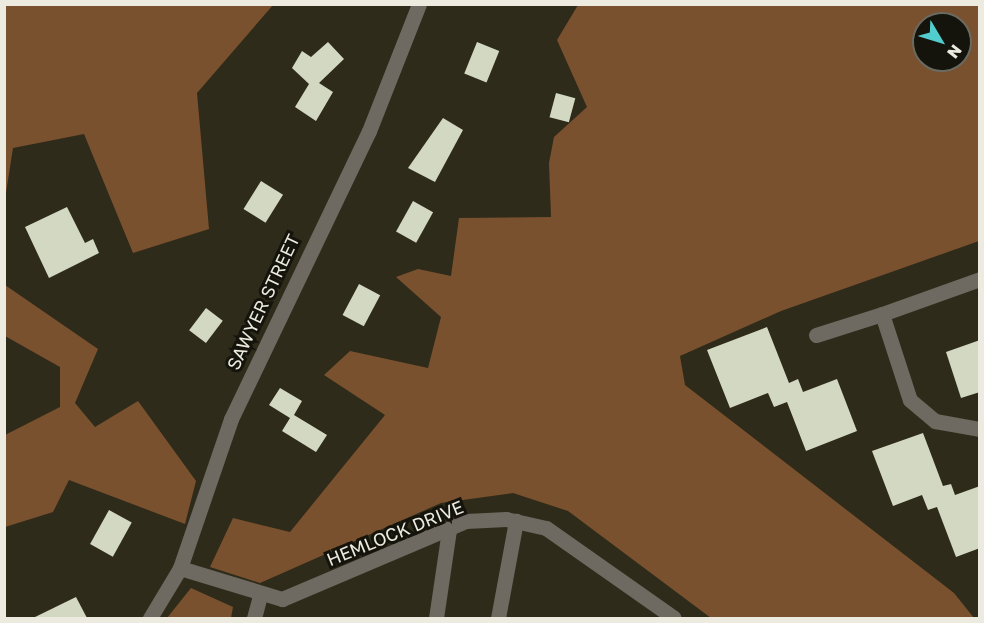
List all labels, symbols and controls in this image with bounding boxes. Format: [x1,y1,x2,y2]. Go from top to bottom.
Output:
north arrow [912,12,972,72]
text: N [943,41,966,63]
street label: SAWYER STREET [222,231,304,373]
street label: HEMLOCK DRIVE [323,496,467,570]

